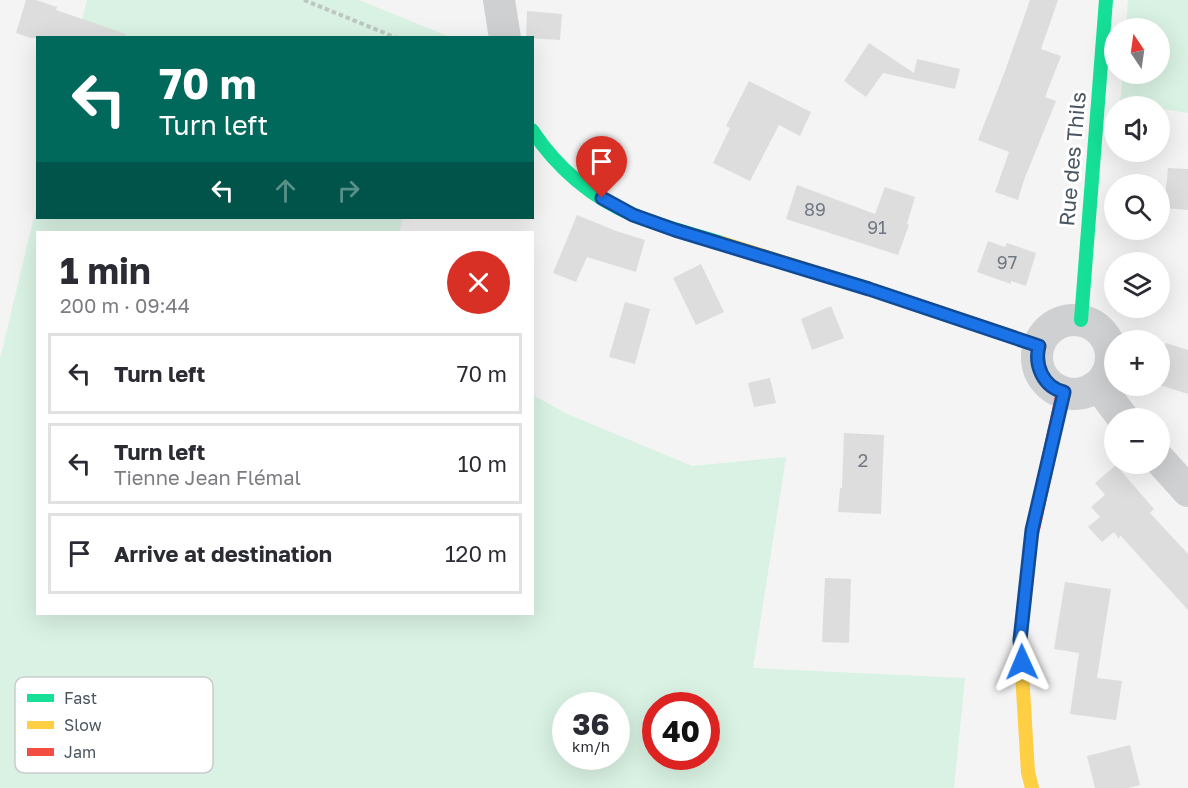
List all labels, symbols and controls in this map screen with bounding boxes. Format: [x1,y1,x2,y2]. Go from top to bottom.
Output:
north arrow [1104,18,1170,84]
map controls [1104,18,1170,474]
text: 70 m [159,58,256,108]
icon: left [60,60,138,138]
street label: Rue des Thils [1053,91,1091,227]
button: sound [1104,96,1170,162]
text: Turn left [159,109,268,141]
pin [576,136,627,198]
icon: arrive [585,145,618,178]
icon: left [206,174,239,207]
icon: ahead [269,174,302,207]
icon: right [332,174,365,207]
button: search [1104,174,1170,240]
house number: 89 [804,198,826,220]
house number: 91 [867,216,887,238]
text: 1 min [60,249,151,292]
button: close [447,251,510,314]
house number: 97 [997,251,1017,273]
button: layers [1104,252,1170,318]
text: 200 m · 09:44 [60,293,190,317]
button: + [1104,330,1170,396]
icon: left [63,357,96,390]
text: Turn left [114,360,205,387]
text: 70 m [457,360,507,387]
button: − [1104,408,1170,474]
text: Turn left [114,438,205,465]
icon: left [63,447,96,480]
house number: 2 [858,449,868,471]
text: 10 m [458,450,507,477]
text: Tienne Jean Flémal [114,465,301,489]
icon: arrive [63,537,96,570]
text: Arrive at destination [114,540,332,567]
text: 120 m [445,540,507,567]
position arrow [990,630,1054,694]
legend [15,677,213,773]
text: Fast [64,688,97,708]
speed limit sign: 40 [642,692,720,770]
text: 36 [572,706,610,742]
text: Slow [64,715,102,735]
text: km/h [572,737,610,755]
text: Jam [64,742,96,762]

